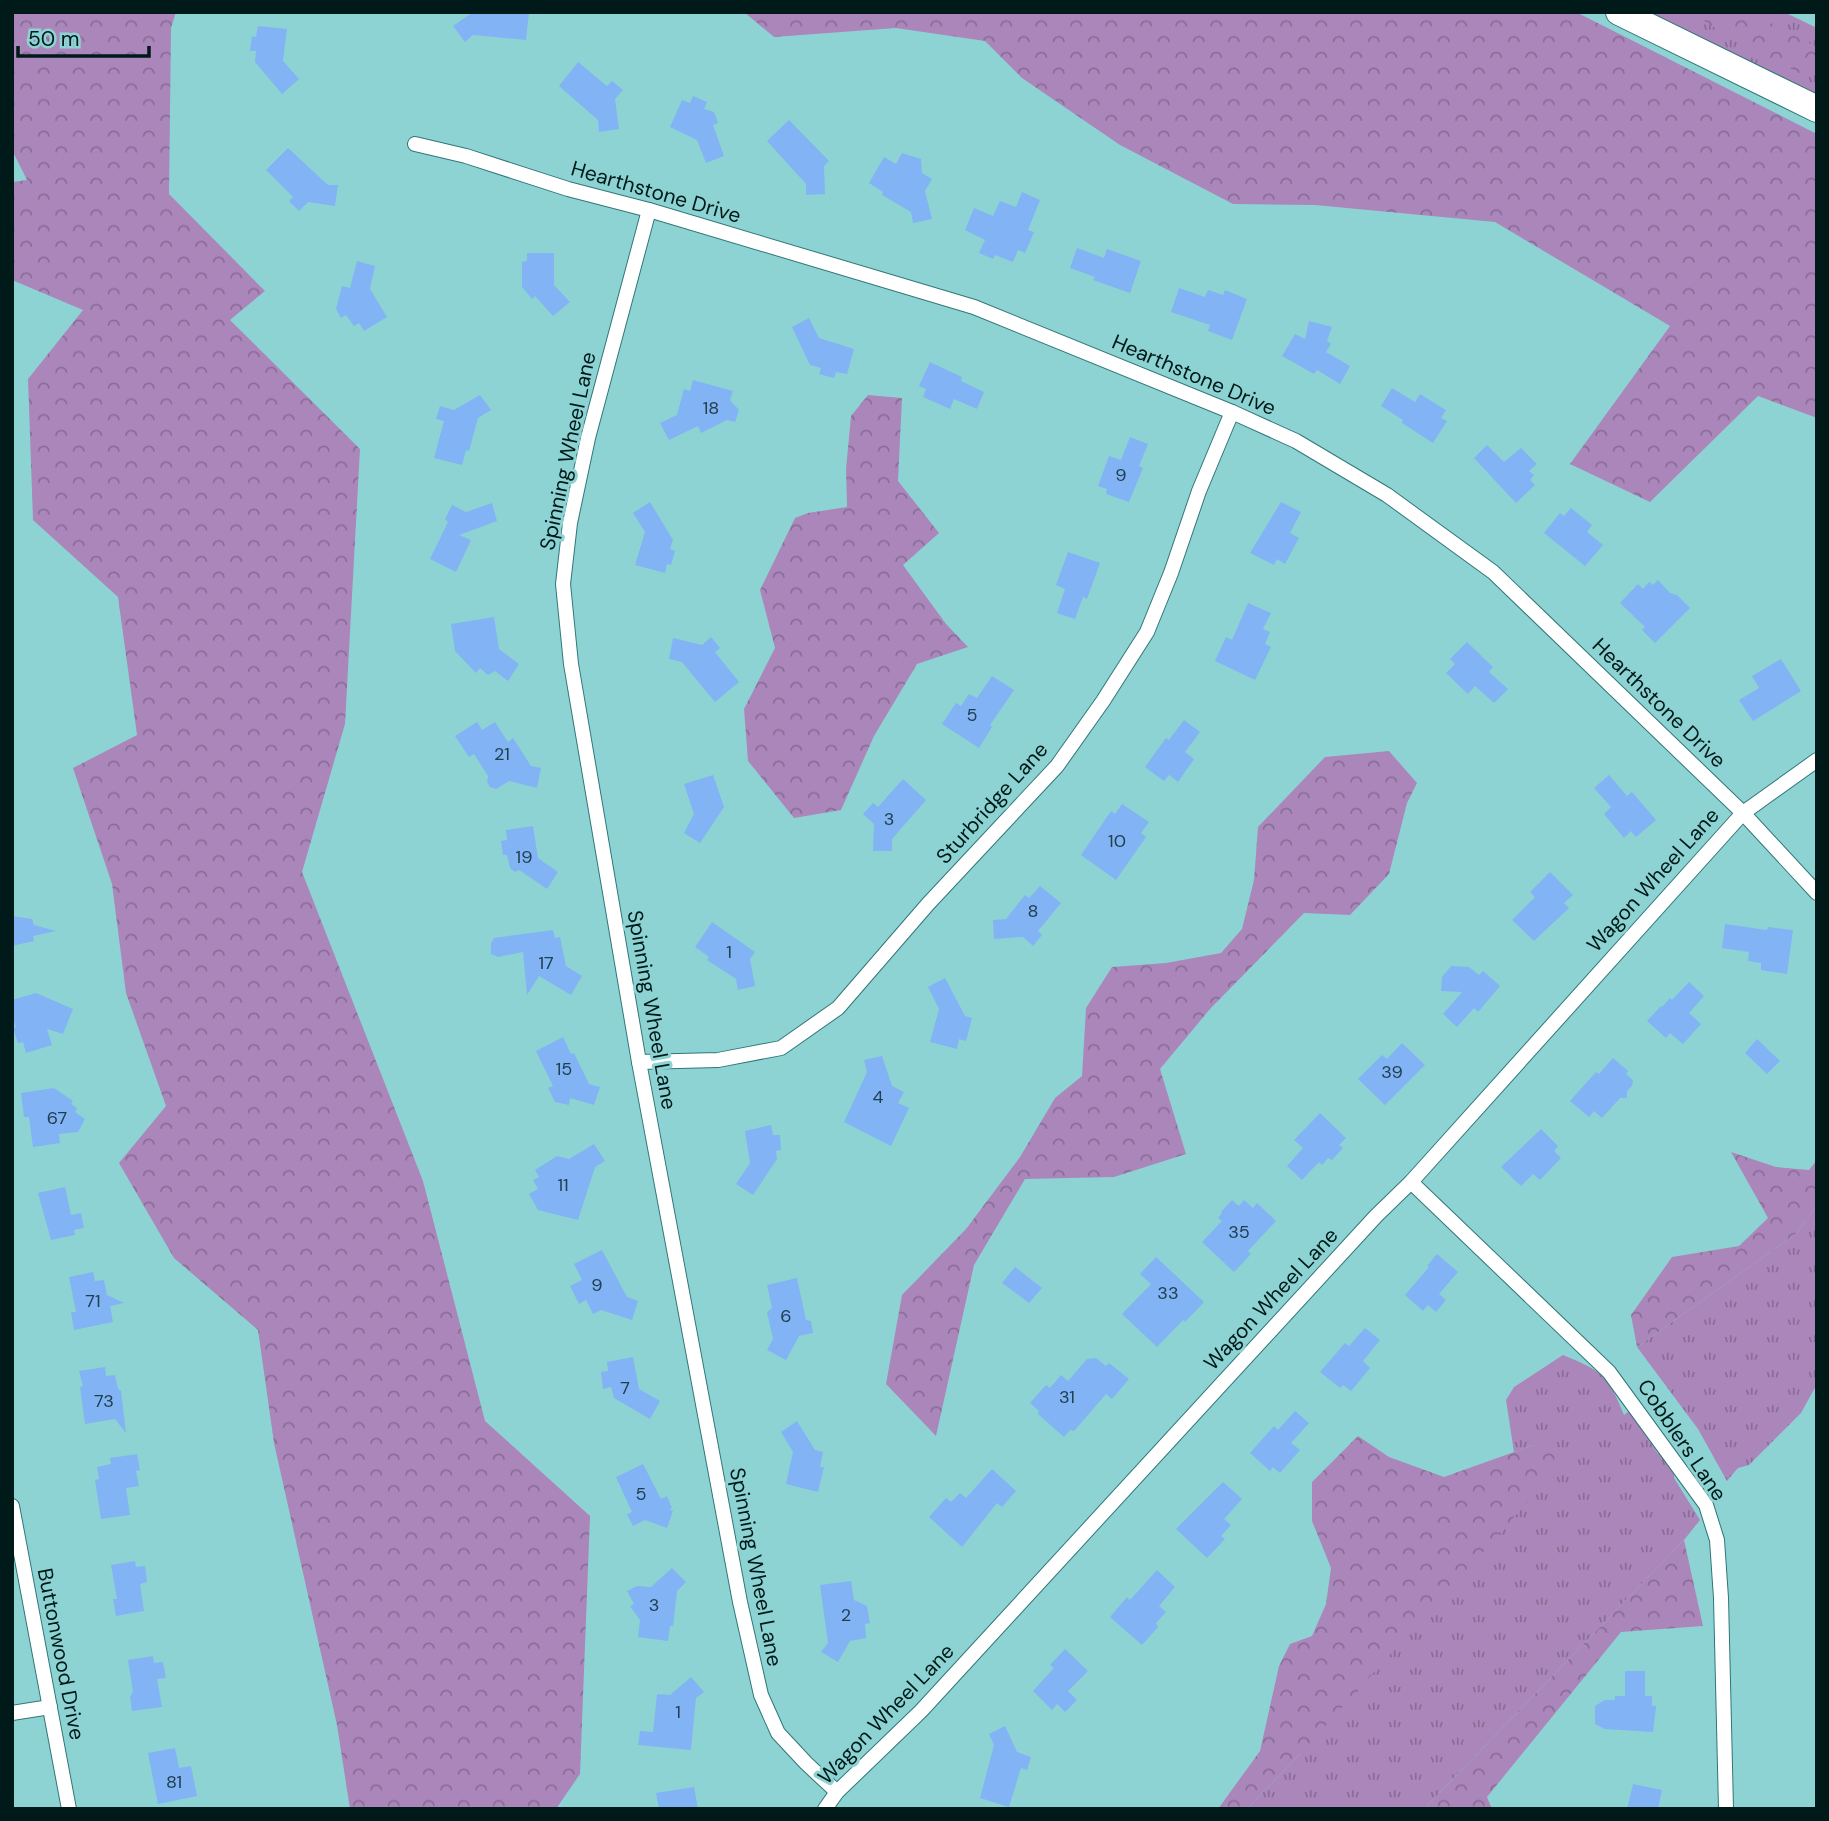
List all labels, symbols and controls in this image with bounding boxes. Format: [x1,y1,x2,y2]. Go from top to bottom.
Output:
scale bar [18,14,149,58]
text: 50 m [28,25,79,53]
street label: Hearthstone Drive [568,154,744,230]
street label: Hearthstone Drive [1108,328,1280,422]
street label: Spinning Wheel Lane [533,349,603,553]
house number: 18 [703,396,719,420]
house number: 9 [1115,463,1127,487]
street label: Hearthstone Drive [1586,632,1732,774]
house number: 5 [967,703,977,727]
street label: Sturbridge Lane [930,736,1054,870]
house number: 21 [494,742,510,766]
street label: Wagon Wheel Lane [1581,802,1725,958]
house number: 3 [884,807,894,831]
house number: 10 [1108,829,1126,853]
house number: 19 [516,845,532,869]
house number: 8 [1028,899,1038,923]
street label: Spinning Wheel Lane [621,908,683,1112]
house number: 1 [726,940,732,964]
house number: 17 [538,951,554,975]
house number: 15 [556,1057,572,1081]
house number: 39 [1381,1060,1403,1084]
house number: 4 [873,1085,884,1109]
house number: 67 [47,1106,67,1130]
house number: 11 [557,1173,569,1197]
house number: 35 [1228,1220,1250,1244]
street label: Wagon Wheel Lane [1198,1222,1344,1376]
house number: 9 [591,1273,603,1297]
house number: 33 [1157,1281,1179,1305]
house number: 71 [85,1289,101,1313]
house number: 6 [780,1304,792,1328]
street label: Cobblers Lane [1631,1374,1733,1506]
house number: 7 [620,1376,630,1400]
house number: 31 [1059,1385,1075,1409]
house number: 73 [94,1389,114,1413]
street label: Spinning Wheel Lane [723,1465,789,1669]
house number: 5 [636,1482,646,1506]
street label: Buttonwood Drive [31,1566,91,1742]
house number: 3 [649,1593,659,1617]
house number: 2 [841,1603,851,1627]
street label: Wagon Wheel Lane [812,1638,960,1790]
house number: 1 [675,1700,681,1724]
house number: 81 [166,1770,182,1794]

